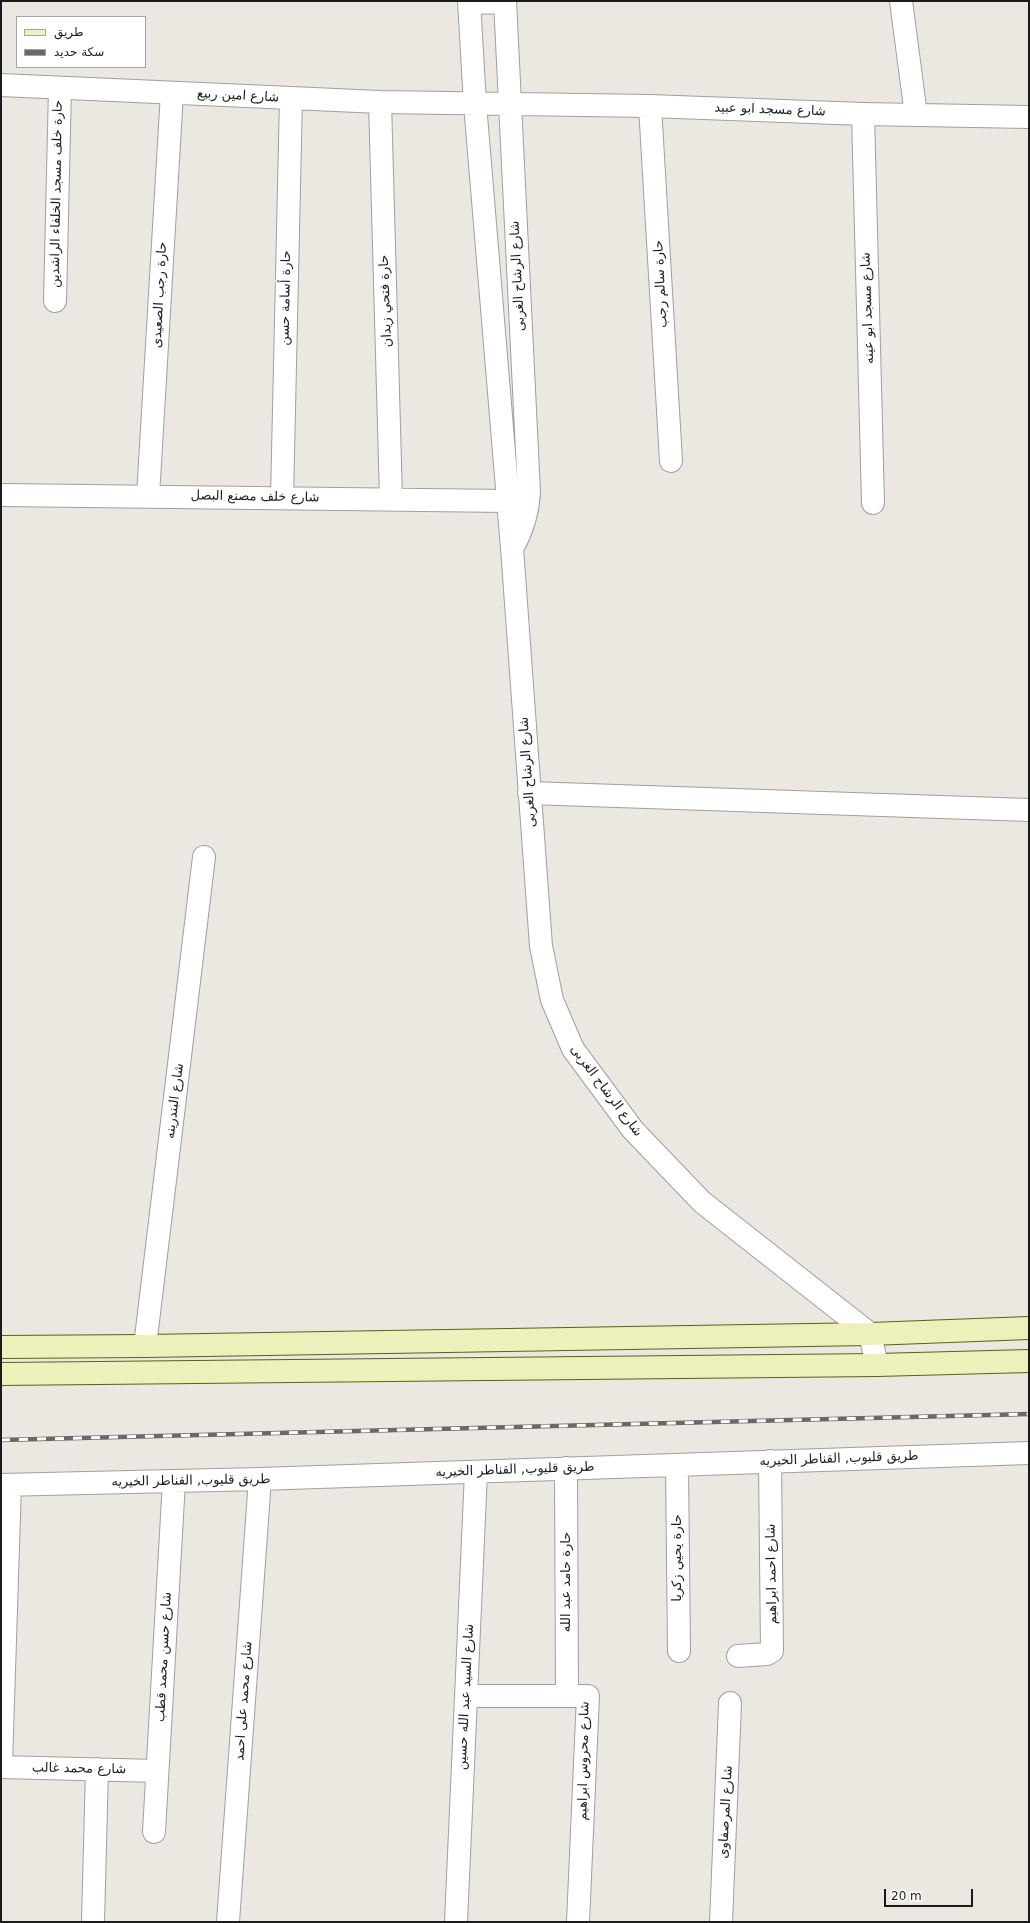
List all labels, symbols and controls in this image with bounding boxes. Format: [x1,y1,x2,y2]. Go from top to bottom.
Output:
legend [16,16,146,68]
text: طريق [54,25,84,39]
text: سكة حديد [54,45,104,59]
street label: شارع امين ربيع [197,86,279,106]
street label: حارة خلف مسجد الخلفاء الراشدين [48,100,66,288]
street label: شارع مسجد ابو عبيد [714,100,826,120]
street label: شارع الرشاح الغربى [507,220,529,332]
street label: حارة سالم رجب [651,240,671,328]
street label: حارة رجب الصعيدى [149,241,171,349]
street label: حارة أسامة حسن [277,250,295,346]
street label: شارع مسجد ابو عينه [858,252,878,364]
street label: حارة فتحي زيدان [377,254,395,348]
street label: شارع خلف مصنع البصل [190,488,320,506]
street label: شارع الرشاح الغربى [516,716,540,828]
street label: شارع الرشاح الغربى [566,1042,646,1140]
street label: شارع البندرينه [163,1062,187,1140]
street label: طريق قليوب, القناطر الخيريه [759,1448,919,1470]
street label: طريق قليوب, القناطر الخيريه [435,1459,595,1481]
street label: طريق قليوب, القناطر الخيريه [111,1472,271,1490]
street label: حارة يحيي زكريا [670,1514,686,1602]
street label: شارع احمد ابراهيم [763,1524,781,1624]
street label: حارة حامد عبد الله [559,1532,575,1632]
street label: شارع حسن محمد قطب [153,1592,175,1722]
street label: شارع السيد عبد الله حسين [454,1624,478,1770]
street label: شارع محمد على احمد [232,1641,256,1761]
street label: شارع محروس ابراهيم [575,1701,593,1821]
street label: شارع محمد غالب [32,1760,126,1778]
street label: شارع المرصفاوى [716,1765,736,1859]
scale bar [886,1881,975,1907]
text: 20 m [891,1889,922,1903]

